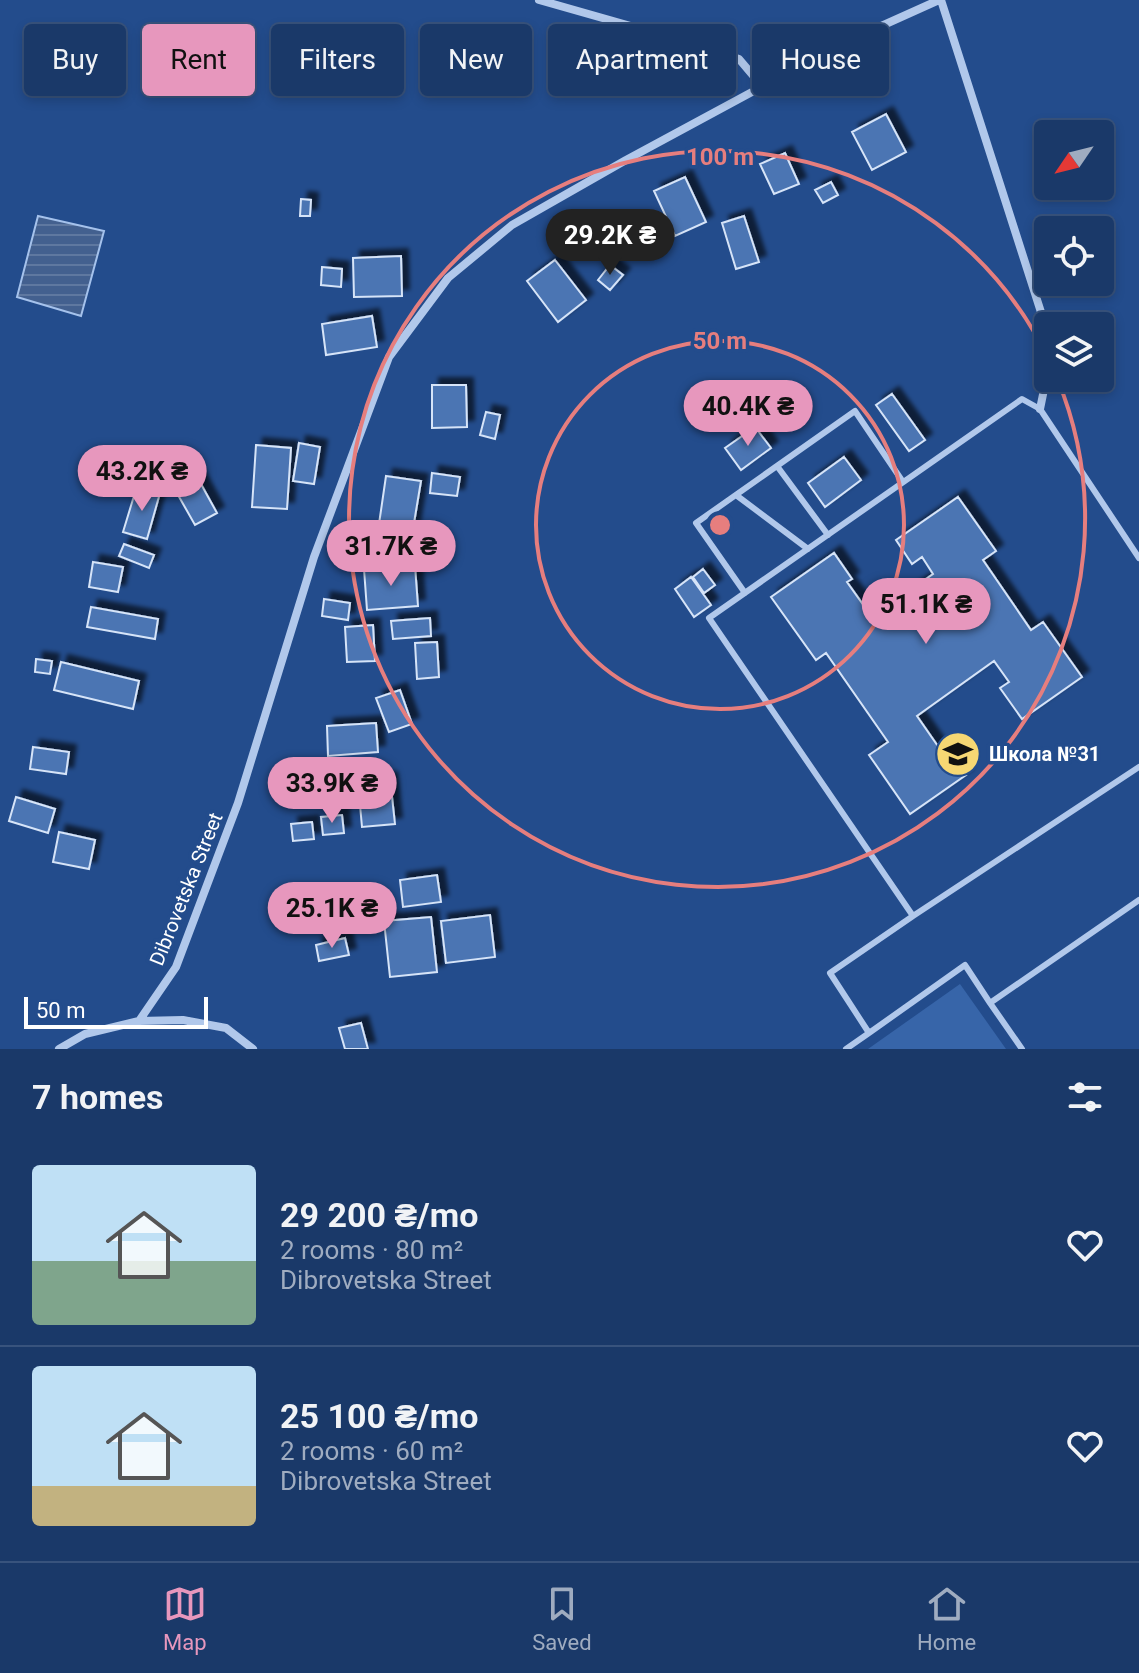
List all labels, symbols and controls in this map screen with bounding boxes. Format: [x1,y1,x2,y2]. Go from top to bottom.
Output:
chip: Buy [24,24,126,96]
chip: Rent [142,24,255,96]
chip: Filters [271,24,404,96]
chip: New [420,24,532,96]
chip: Apartment [548,24,736,96]
chip: House [752,24,889,96]
north arrow [1034,120,1114,200]
map controls [1034,120,1114,392]
text: 100 m [686,143,754,171]
pin: 29.2K ₴ [536,209,684,277]
button: locate [1034,216,1114,296]
text: 29.2K ₴ [564,220,656,250]
button: layers [1034,312,1114,392]
text: 50 m [693,327,747,355]
pin: 40.4K ₴ [674,380,822,448]
text: 40.4K ₴ [702,391,794,421]
pin: 43.2K ₴ [68,445,216,513]
text: 43.2K ₴ [96,456,188,486]
centre of rings [706,511,734,539]
pin: 31.7K ₴ [317,520,465,588]
text: 31.7K ₴ [345,531,437,561]
pin: 51.1K ₴ [852,578,1000,646]
text: 51.1K ₴ [880,589,972,619]
school or university icon: Школа №31 [934,730,982,778]
place label: Школа №31 [989,742,1100,766]
pin: 33.9K ₴ [258,757,406,825]
text: 33.9K ₴ [286,768,378,798]
street label: Dibrovetska Street [144,809,228,969]
pin: 25.1K ₴ [258,882,406,950]
text: 25.1K ₴ [286,893,378,923]
scale bar [24,993,208,1029]
text: 50 m [36,998,85,1023]
icon: filters [1063,1075,1107,1119]
text: 7 homes [32,1077,163,1117]
text: 29 200 ₴/mo [280,1195,478,1235]
icon: home [96,1197,192,1293]
icon: heart [1063,1223,1107,1267]
text: 2 rooms · 80 m² [280,1235,463,1265]
text: Dibrovetska Street [280,1265,492,1295]
text: 25 100 ₴/mo [280,1396,478,1436]
icon: home [96,1398,192,1494]
icon: heart [1063,1424,1107,1468]
text: 2 rooms · 60 m² [280,1436,463,1466]
text: Dibrovetska Street [280,1466,492,1496]
tab: Map [163,1582,207,1655]
tab: Saved [532,1582,592,1655]
tab: Home [917,1582,976,1655]

